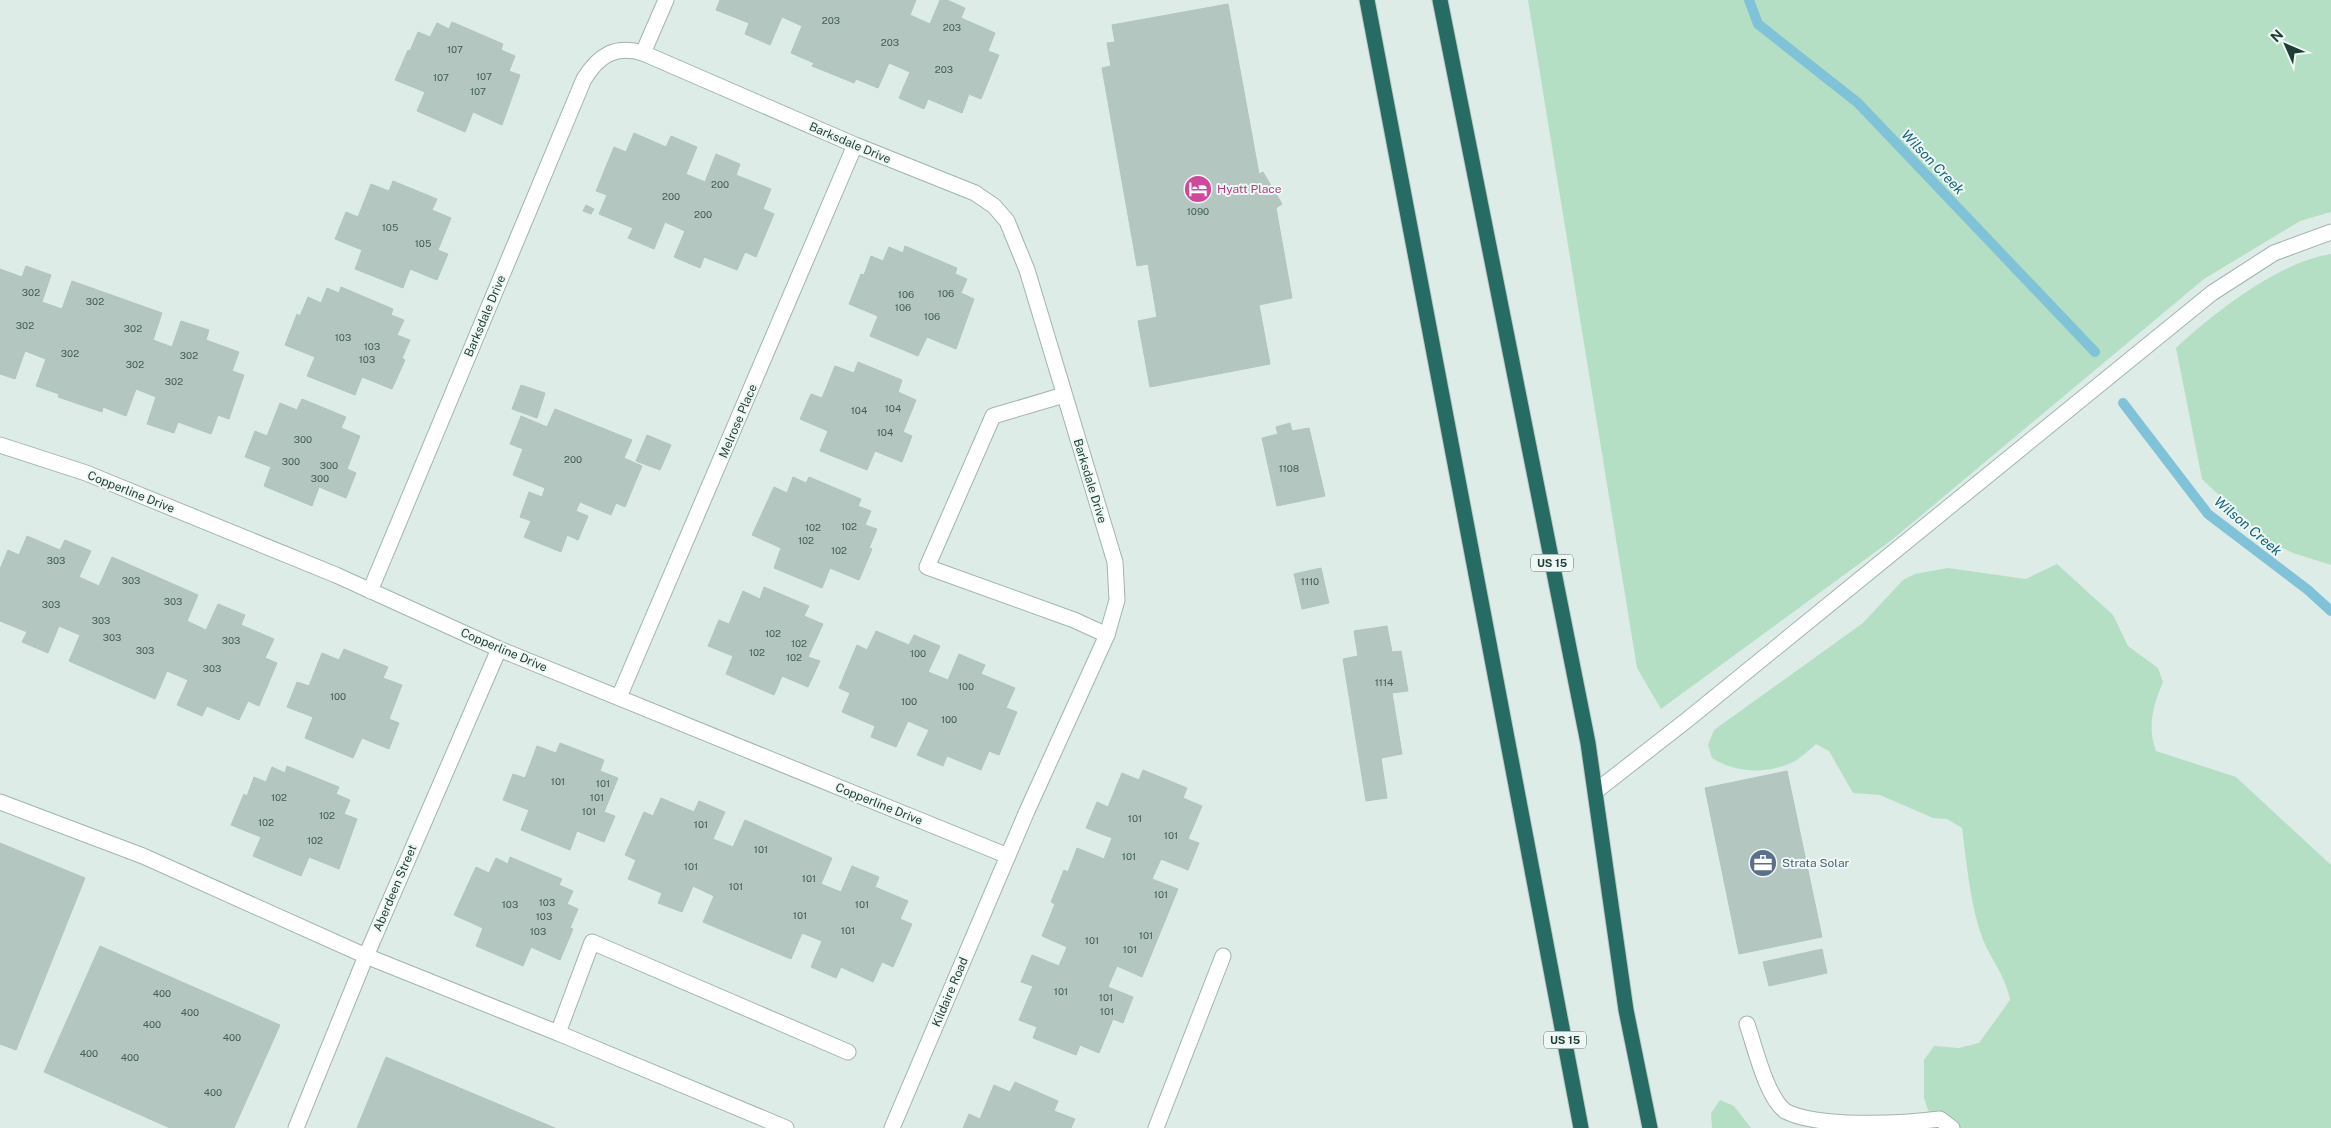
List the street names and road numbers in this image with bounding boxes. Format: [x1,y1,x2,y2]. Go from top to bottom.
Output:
street label: Barksdale Drive [807,119,893,167]
street label: Barksdale Drive [461,273,509,359]
street label: Melrose Place [716,382,760,460]
street label: Barksdale Drive [1071,437,1110,525]
street label: Copperline Drive [85,468,177,516]
road number: US 15 [1531,554,1573,572]
street label: Copperline Drive [459,625,550,675]
street label: Copperline Drive [833,780,925,828]
street label: Aberdeen Street [370,842,420,933]
street label: Kildaire Road [929,955,971,1029]
road number: US 15 [1544,1032,1586,1048]

